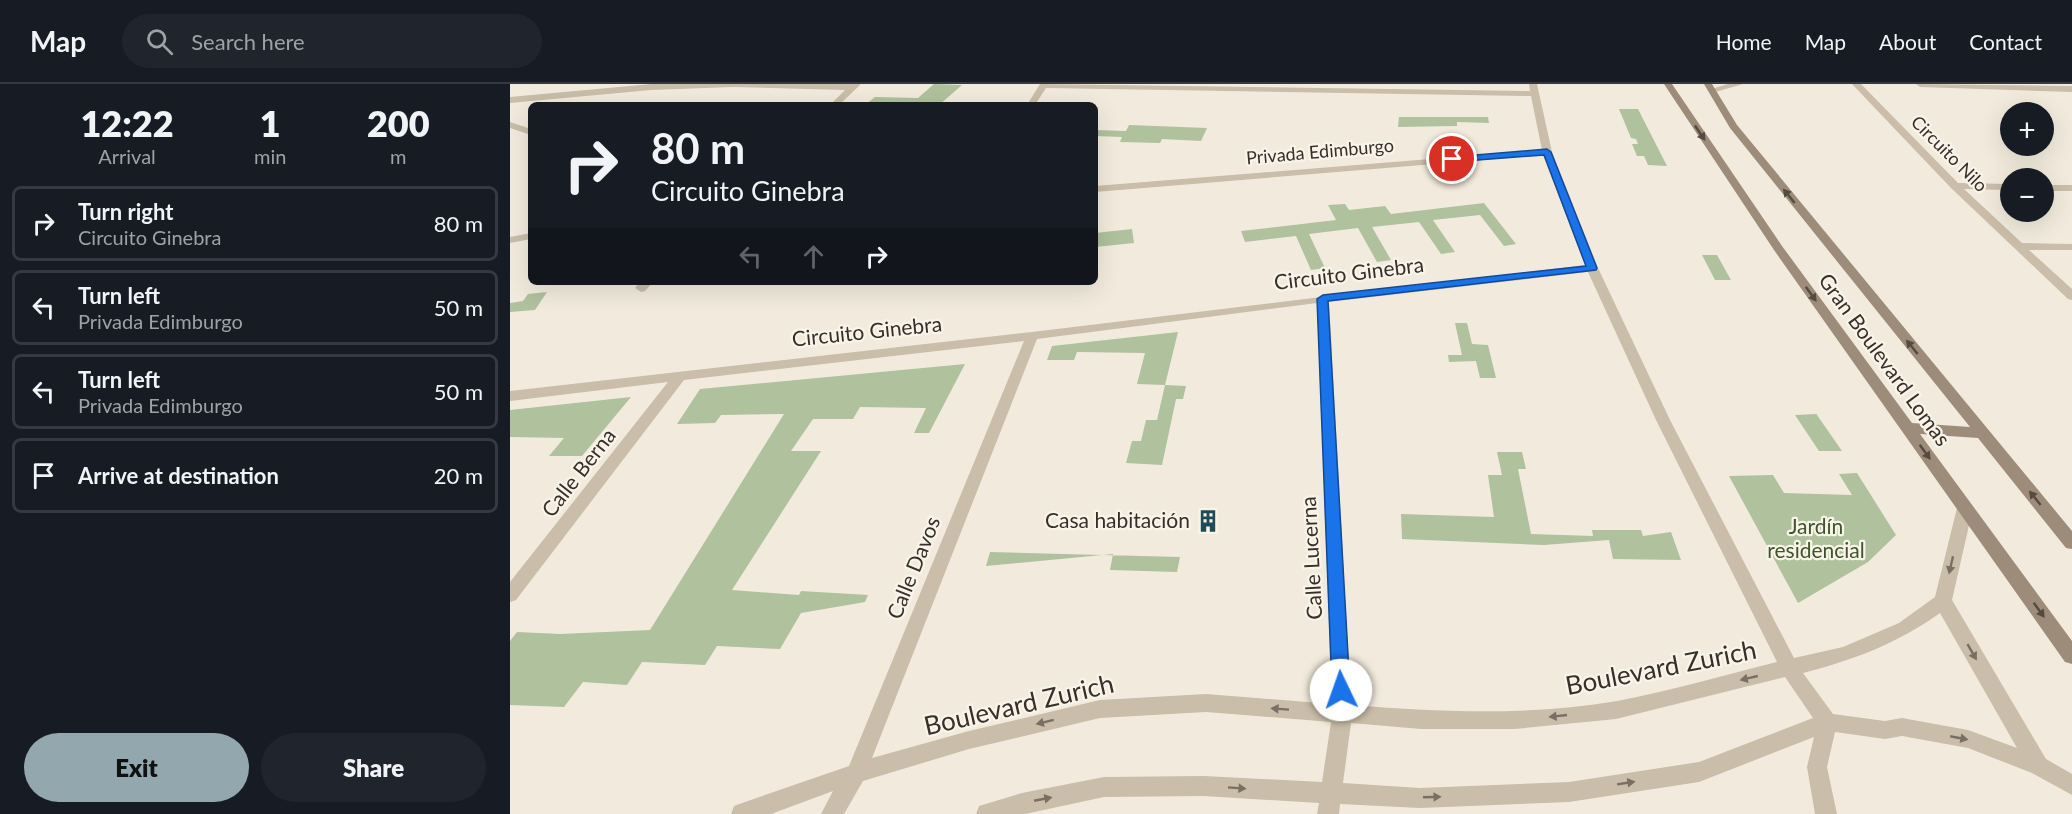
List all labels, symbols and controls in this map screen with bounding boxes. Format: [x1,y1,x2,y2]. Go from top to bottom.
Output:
search box [122,14,542,68]
text: Map [30,24,86,58]
icon: search [143,25,176,58]
text: Search here [191,28,305,55]
text: Home [1716,29,1772,54]
text: Map [1805,29,1846,54]
text: About [1879,29,1936,54]
text: Contact [1969,29,2042,54]
text: 12:22 [80,101,174,145]
text: 1 [260,101,281,145]
text: 200 [367,101,430,145]
map controls [2000,102,2054,222]
button: + [2000,102,2054,156]
street label: Circuito Nilo [1907,110,1993,196]
text: 80 m [651,123,745,173]
one-way arrow [1695,124,1706,141]
icon: right [552,126,630,204]
pin [1426,133,1477,184]
street label: Privada Edimburgo [1245,134,1395,168]
icon: arrive [1435,142,1468,175]
text: Arrival [98,144,156,168]
text: min [254,144,286,168]
text: m [390,144,406,168]
button: − [2000,168,2054,222]
text: Circuito Ginebra [651,174,845,207]
one-way arrow [1783,188,1796,203]
text: Turn right [78,198,173,225]
icon: right [27,207,60,240]
text: 80 m [434,210,483,237]
text: Circuito Ginebra [78,225,221,249]
icon: left [734,240,767,273]
icon: ahead [797,240,830,273]
icon: right [860,240,893,273]
street label: Circuito Ginebra [1273,251,1425,294]
street label: Gran Boulevard Lomas [1814,268,1956,450]
text: Turn left [78,282,160,309]
one-way arrow [1805,285,1817,301]
icon: left [27,291,60,324]
text: 50 m [434,294,483,321]
text: Privada Edimburgo [78,309,243,333]
street label: Circuito Ginebra [791,310,943,351]
one-way arrow [1905,339,1918,355]
text: Turn left [78,366,160,393]
icon: left [27,375,60,408]
text: 50 m [434,378,483,405]
text: Privada Edimburgo [78,393,243,417]
street label: Calle Berna [536,423,620,521]
one-way arrow [1918,444,1930,459]
icon: arrive [27,459,60,492]
text: Arrive at destination [78,462,279,489]
text: 20 m [434,462,483,489]
one-way arrow [2029,491,2042,506]
street label: Calle Lucerna [1295,496,1326,620]
place label: Casa habitación [1045,507,1190,532]
building icon: Casa habitación [1195,508,1221,534]
street label: Calle Davos [881,513,944,622]
park label: Jardín residencial [1767,513,1865,562]
one-way arrow [1946,555,1956,574]
one-way arrow [2032,603,2044,618]
street label: Boulevard Zurich [1563,633,1759,701]
one-way arrow [1967,644,1977,661]
position arrow [1309,658,1373,722]
street label: Boulevard Zurich [921,667,1117,741]
one-way arrow [1740,674,1758,684]
one-way arrow [1270,704,1289,713]
one-way arrow [1548,711,1567,721]
one-way arrow [1035,718,1054,728]
button: Exit [24,733,249,802]
button: Share [261,733,486,802]
one-way arrow [1950,734,1969,743]
one-way arrow [1616,779,1635,788]
one-way arrow [1227,783,1246,792]
one-way arrow [1422,793,1441,802]
one-way arrow [1034,794,1052,804]

